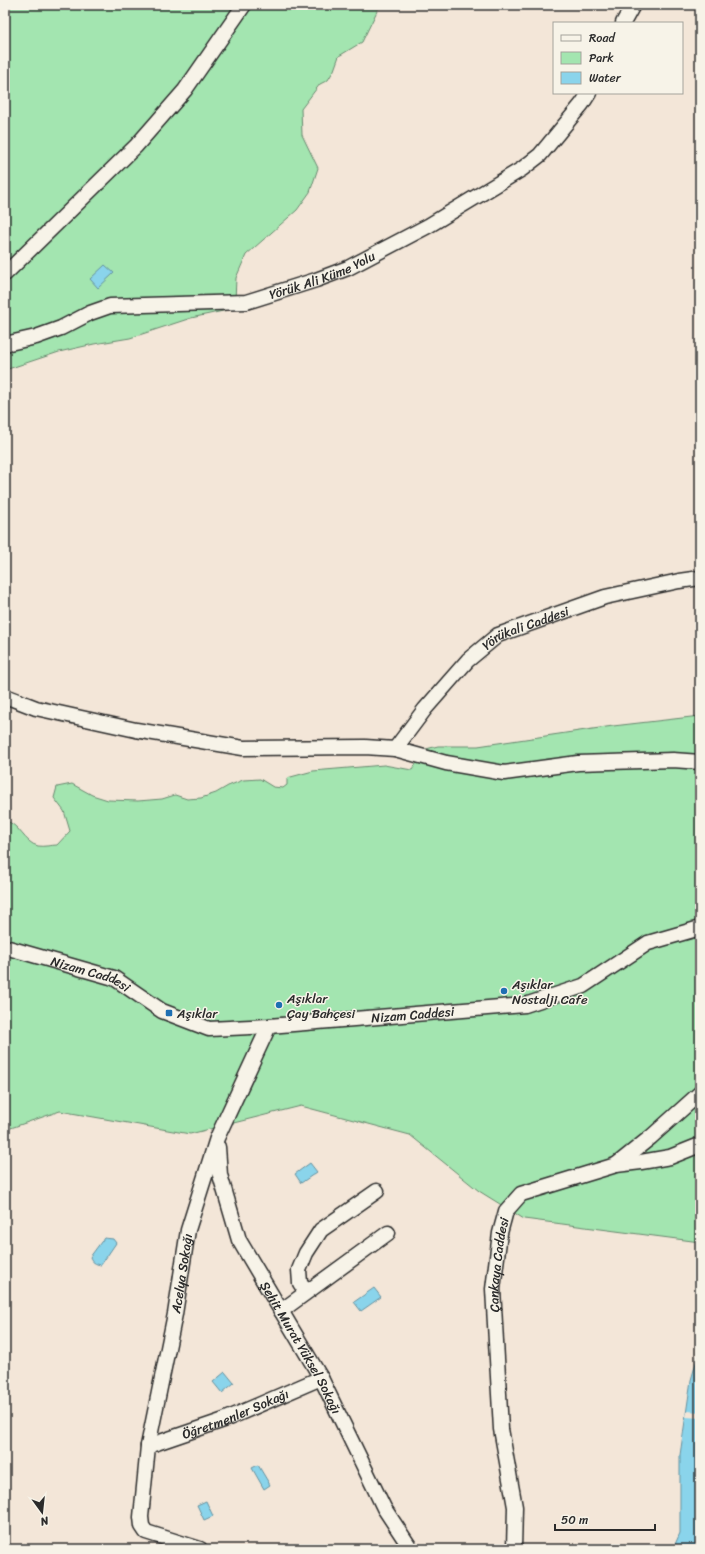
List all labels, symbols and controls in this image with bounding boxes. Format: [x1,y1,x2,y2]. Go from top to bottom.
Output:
legend [553,22,683,94]
text: Road [589,27,616,49]
text: Park [589,47,614,69]
text: Water [589,67,622,89]
street label: Yörük Ali Küme Yolu [266,244,379,306]
street label: Yörükali Caddesi [476,599,572,656]
street label: Nizam Caddesi [48,949,136,998]
place label: Aşıklar Nostalji Cafe [511,973,588,1011]
marker: Aşıklar Nostalji Cafe [499,986,509,996]
place label: Aşıklar Çay Bahçesi [286,987,355,1025]
street label: Nizam Caddesi [370,999,455,1029]
marker: Aşıklar Çay Bahçesi [274,1000,284,1010]
place label: Aşıklar [176,1002,218,1025]
marker: Aşıklar [164,1008,174,1018]
street label: Çankaya Caddesi [481,1214,515,1313]
street label: Acelya Sokağı [164,1232,199,1316]
street label: Şehit Murat Yüksel Sokağı [254,1276,348,1418]
street label: Öğretmenler Sokağı [179,1382,293,1445]
north arrow [22,1492,62,1532]
scale bar [555,1506,655,1532]
text: 50 m [561,1509,588,1531]
text: N [38,1511,52,1531]

